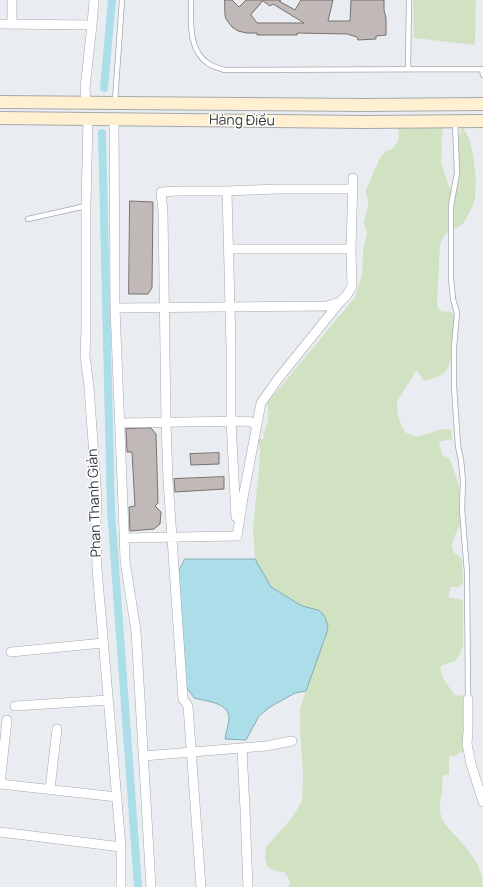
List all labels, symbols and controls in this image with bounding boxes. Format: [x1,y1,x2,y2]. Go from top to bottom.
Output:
street label: Hàng Điều [209,112,275,130]
street label: Phan Thanh Giản [85,448,105,558]

